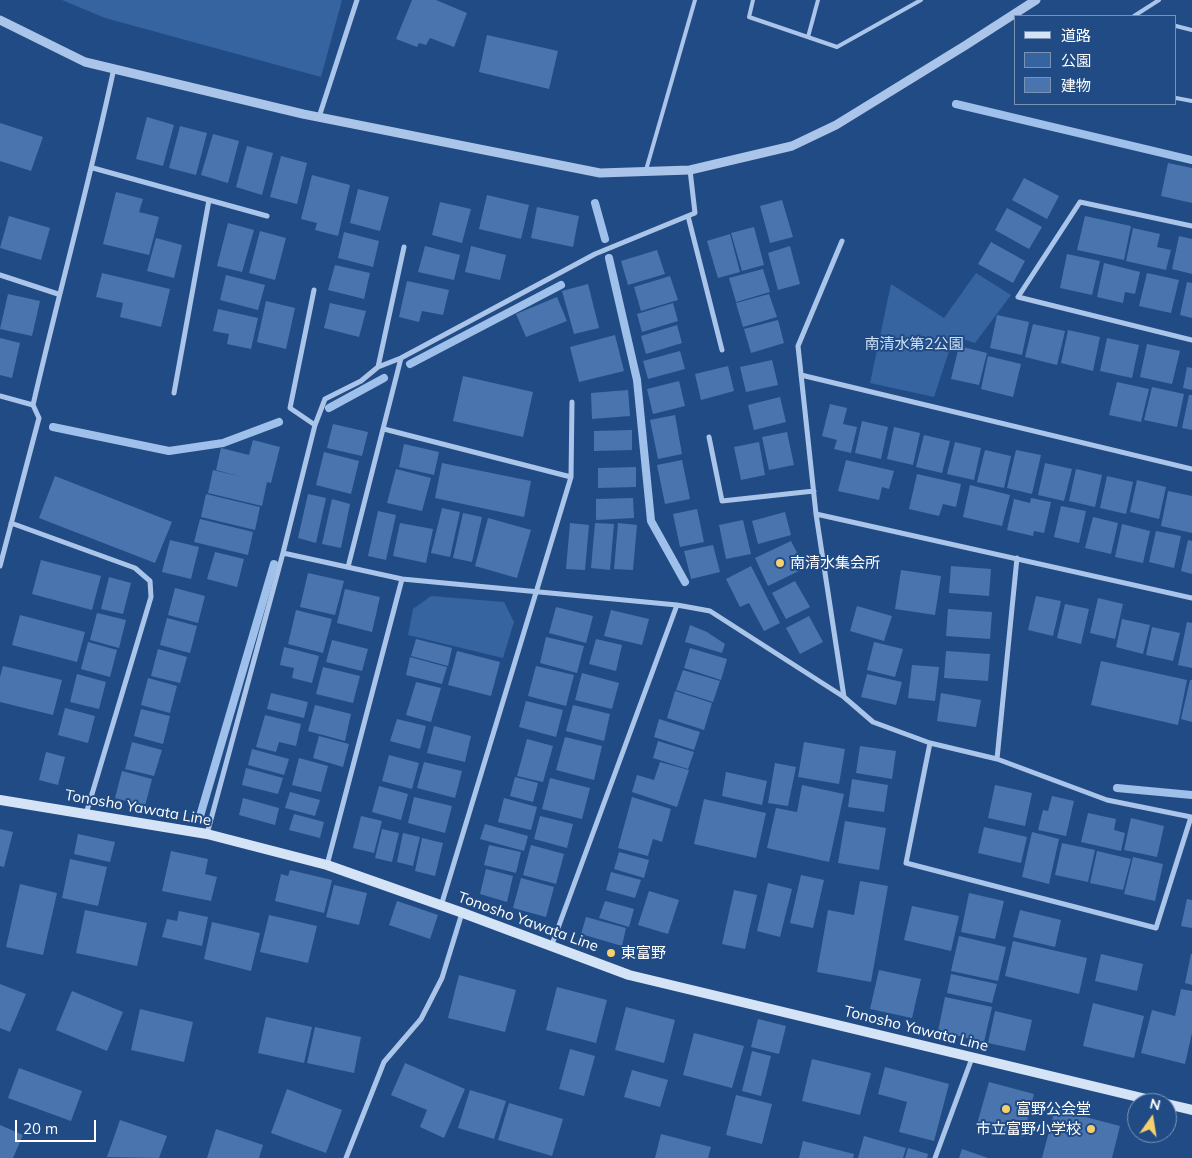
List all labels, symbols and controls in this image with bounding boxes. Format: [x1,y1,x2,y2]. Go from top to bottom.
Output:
legend [1014,15,1177,105]
text: 道路 [1061,26,1091,45]
text: 公園 [1061,51,1091,70]
text: 建物 [1061,76,1091,95]
park label: 南清水第2公園 [865,335,963,353]
place label: 南清水集会所 [790,554,880,572]
marker: 南清水集会所 [774,557,786,569]
street label: Tonosho Yawata Line [63,786,213,830]
street label: Tonosho Yawata Line [455,888,601,956]
place label: 東富野 [621,944,666,962]
marker: 東富野 [605,947,617,959]
street label: Tonosho Yawata Line [842,1002,990,1056]
north arrow [1127,1093,1177,1143]
text: N [1148,1094,1162,1114]
place label: 富野公会堂 [1016,1100,1091,1118]
marker: 富野公会堂 [1000,1103,1012,1115]
scale bar [18,1110,99,1142]
text: 20 m [23,1119,58,1138]
place label: 市立富野小学校 [976,1120,1081,1138]
marker: 市立富野小学校 [1085,1123,1097,1135]

